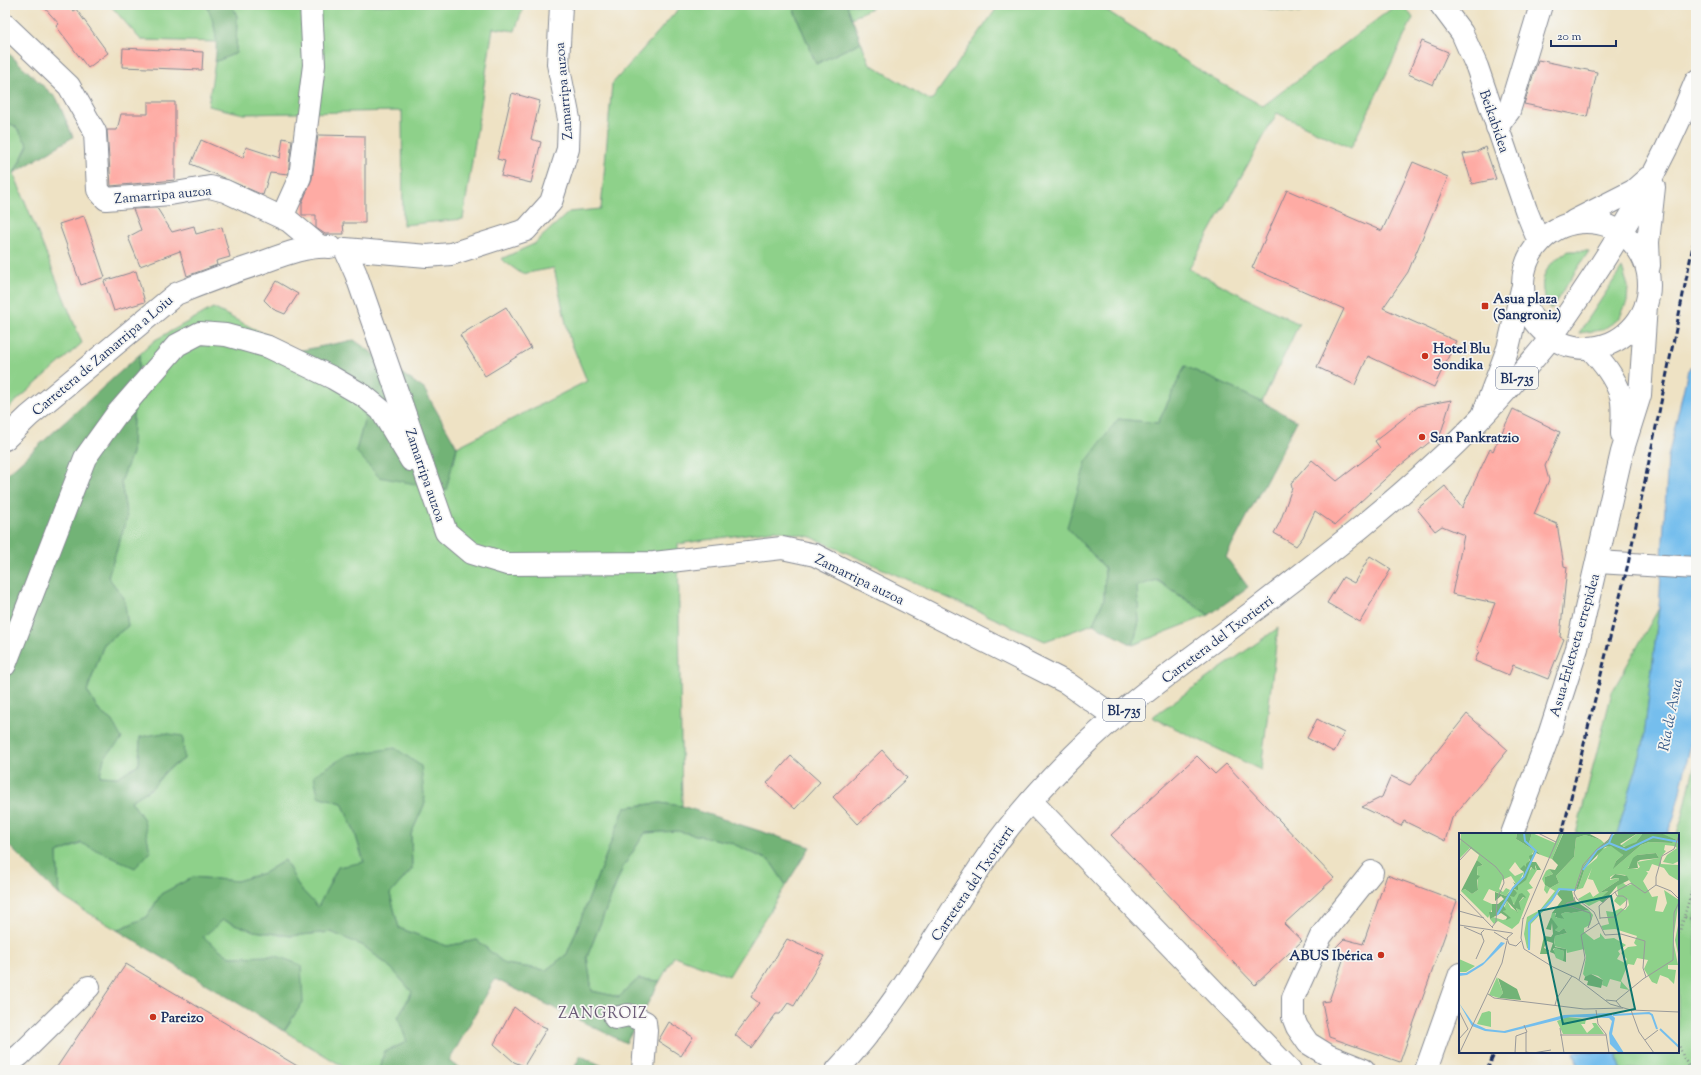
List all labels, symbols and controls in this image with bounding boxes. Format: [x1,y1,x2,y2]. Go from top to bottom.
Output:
scale bar [1551,22,1616,48]
text: 20 m [1557,28,1582,46]
street label: Zamarripa auzoa [551,41,579,140]
street label: Beikabidea [1473,87,1513,156]
street label: Zamarripa auzoa [114,182,213,210]
place label: Asua plaza (Sangroniz) [1493,290,1561,326]
street label: Carretera de Zamarripa a Loiu [28,291,178,422]
marker: Asua plaza (Sangroniz) [1480,301,1490,311]
place label: Hotel Blu Sondika [1433,340,1491,376]
marker: Hotel Blu Sondika [1420,351,1430,361]
road number: BI-735 [1496,367,1538,389]
street label: Zamarripa auzoa [399,426,450,526]
place label: San Pankratzio [1430,429,1519,449]
marker: San Pankratzio [1417,432,1427,442]
street label: Zamarripa auzoa [811,550,908,611]
street label: Asua-Erletxeta errepidea [1546,571,1606,720]
street label: Carretera del Txorierri [1158,592,1278,689]
water label: Ría de Asua [1654,677,1689,753]
road number: BI-735 [1103,699,1145,721]
street label: Carretera del Txorierri [928,822,1020,946]
inset map [1459,833,1679,1053]
place label: ABUS Ibérica [1289,947,1374,967]
marker: ABUS Ibérica [1376,950,1386,960]
district label: ZANGROIZ [558,1004,648,1025]
place label: Pareizo [161,1009,204,1029]
marker: Pareizo [148,1012,158,1022]

